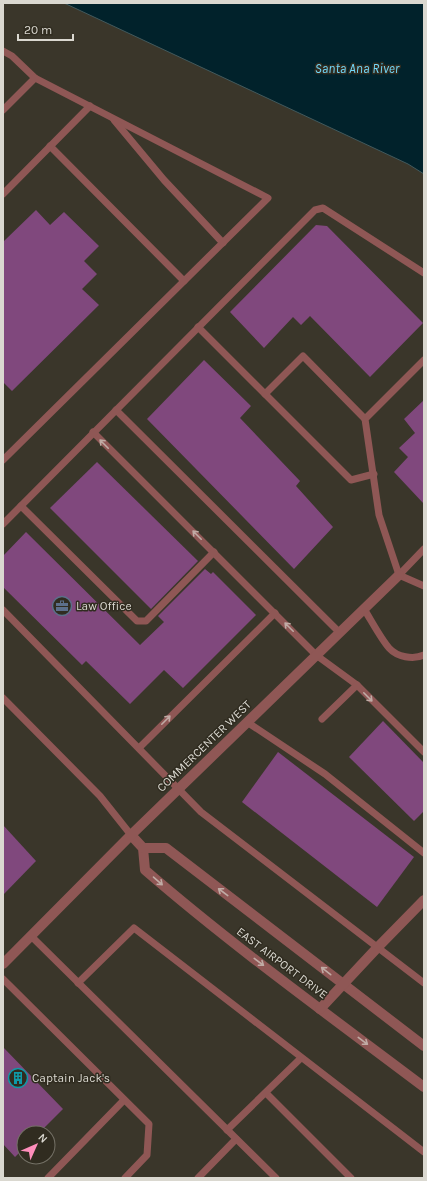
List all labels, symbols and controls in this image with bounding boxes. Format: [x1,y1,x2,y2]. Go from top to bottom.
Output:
scale bar [18,16,73,42]
text: 20 m [24,23,52,37]
water label: Santa Ana River [315,61,400,76]
one-way arrow [99,439,109,449]
one-way arrow [192,530,202,540]
office icon: Law Office [51,595,73,617]
place label: Law Office [76,599,132,613]
one-way arrow [284,622,294,632]
one-way arrow [363,691,373,701]
street label: COMMERCENTER WEST [154,697,254,795]
one-way arrow [161,715,171,725]
one-way arrow [152,877,163,886]
one-way arrow [217,888,228,896]
street label: EAST AIRPORT DRIVE [234,924,330,1002]
one-way arrow [254,958,265,966]
one-way arrow [320,967,331,976]
one-way arrow [357,1037,368,1045]
building icon: Captain Jack's [7,1067,29,1089]
place label: Captain Jack's [32,1071,110,1085]
north arrow [16,1125,56,1165]
text: N [35,1131,50,1146]

